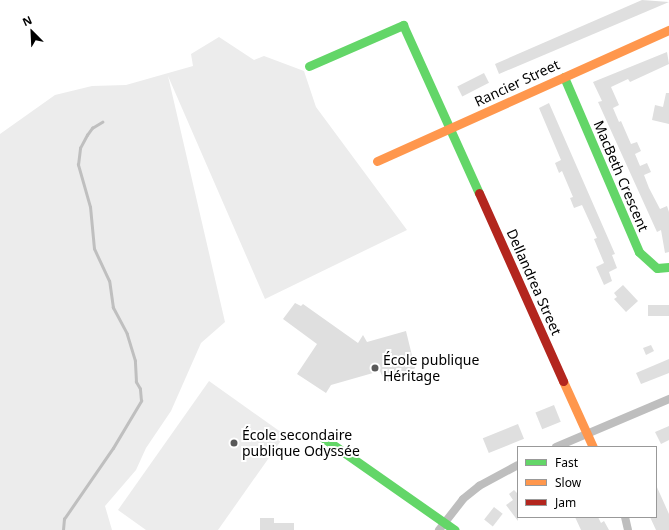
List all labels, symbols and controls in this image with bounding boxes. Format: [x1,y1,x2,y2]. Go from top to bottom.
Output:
north arrow [12,12,52,52]
text: N [20,12,34,29]
street label: Rancier Street [472,56,562,110]
street label: MacBeth Crescent [590,118,652,234]
street label: Dellandrea Street [503,226,565,338]
place label: École publique Héritage [383,352,479,384]
marker: École publique Héritage [370,363,380,373]
place label: École secondaire publique Odyssée [242,427,360,460]
marker: École secondaire publique Odyssée [229,438,239,448]
legend [517,446,657,518]
text: Fast [555,454,578,471]
text: Slow [555,474,581,491]
text: Jam [555,494,576,511]

